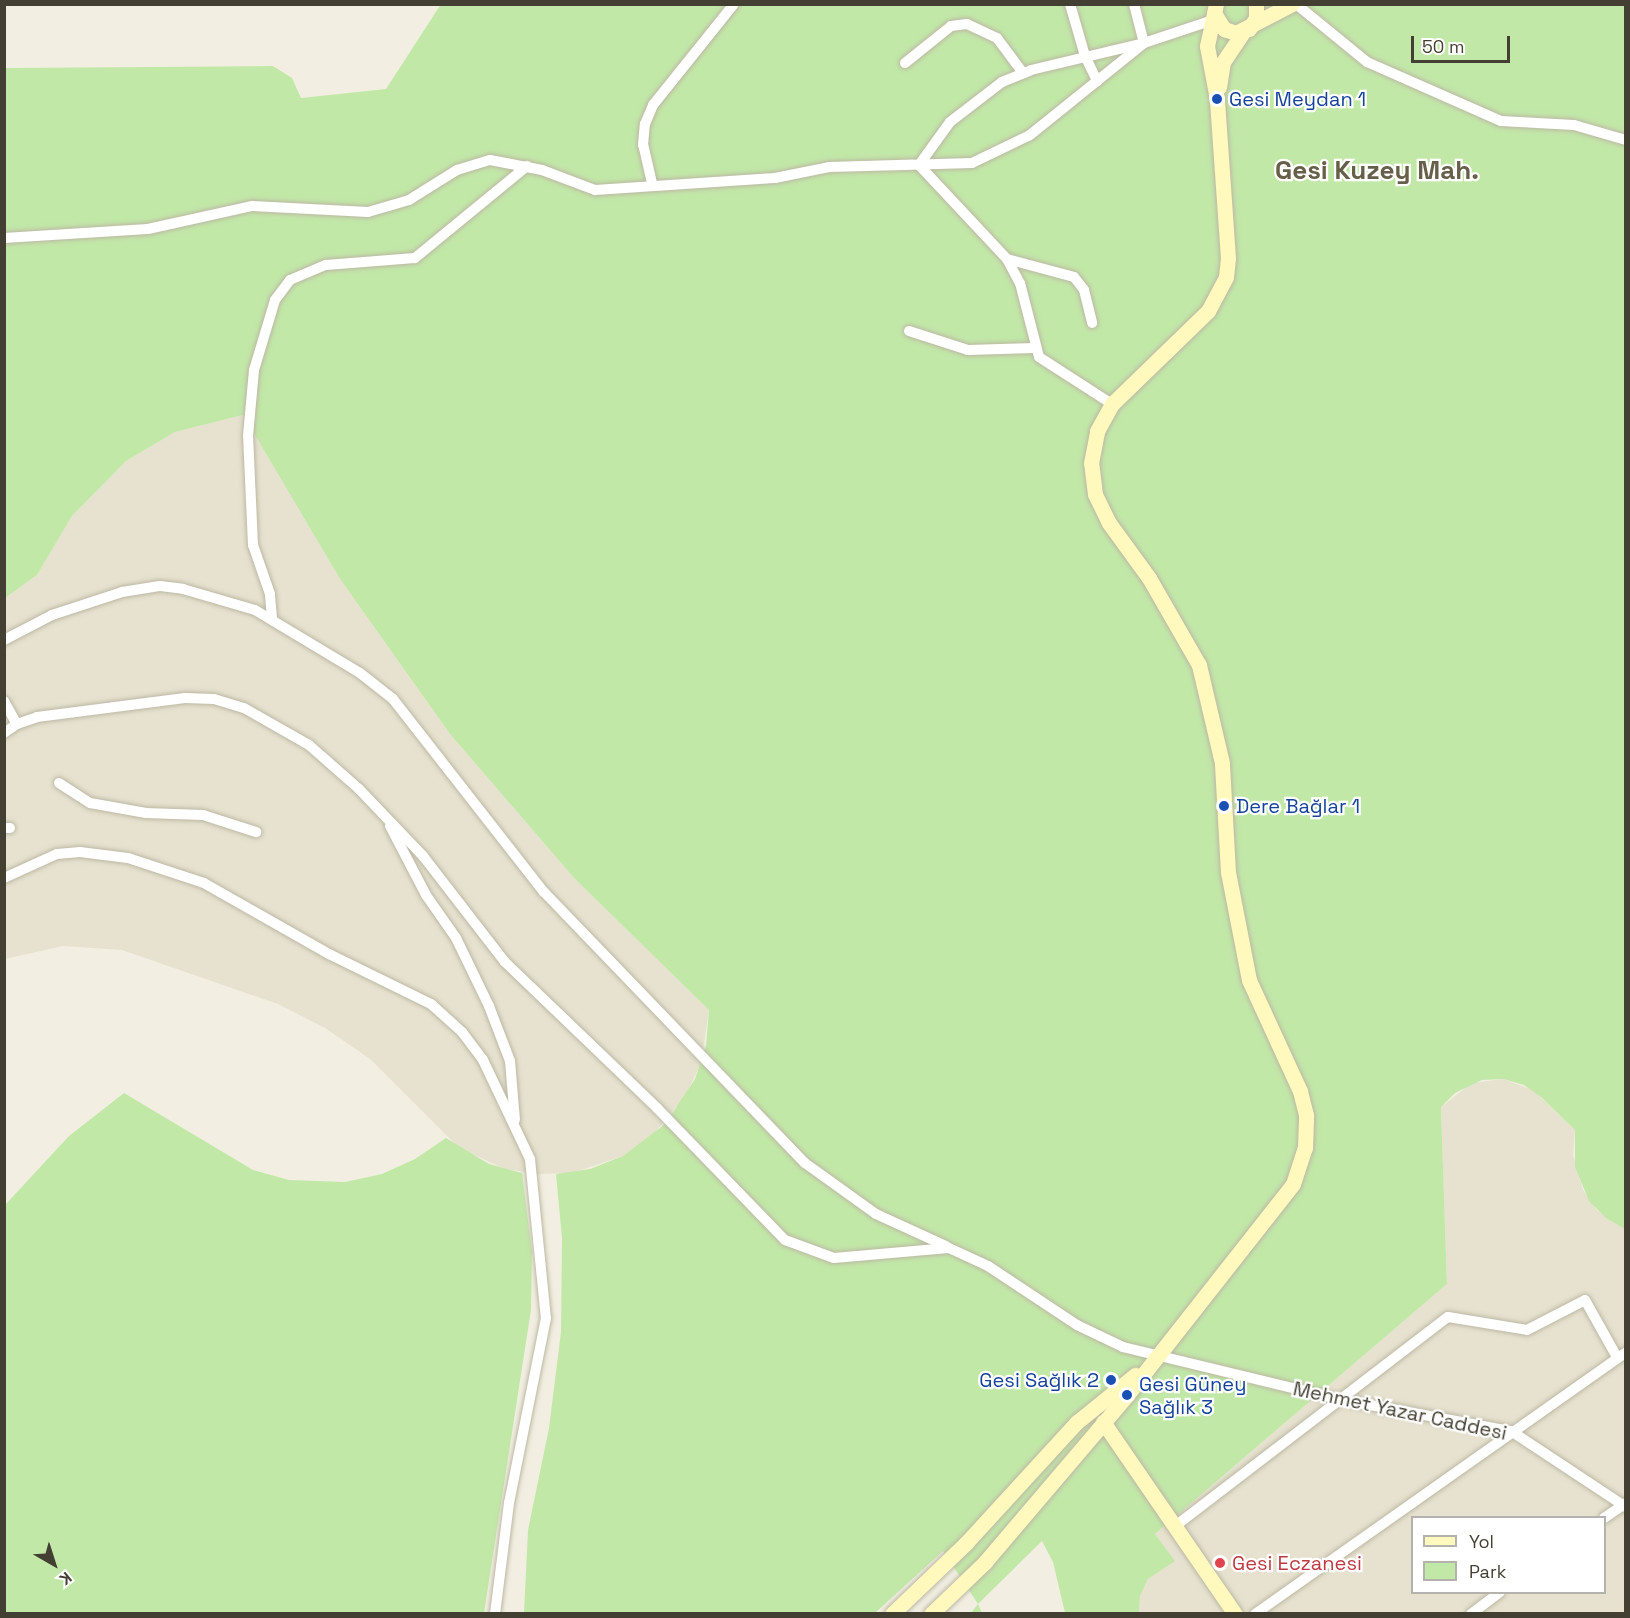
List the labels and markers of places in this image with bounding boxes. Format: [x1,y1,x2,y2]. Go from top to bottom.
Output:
place label: Gesi Meydan 1 [1229,87,1366,111]
marker: Gesi Meydan 1 [1210,92,1224,106]
place label: Dere Bağlar 1 [1236,794,1360,818]
marker: Dere Bağlar 1 [1217,799,1231,813]
place label: Gesi Sağlık 2 [979,1368,1099,1392]
place label: Gesi Güney Sağlık 3 [1139,1372,1246,1419]
marker: Gesi Sağlık 2 [1104,1373,1118,1387]
marker: Gesi Güney Sağlık 3 [1120,1388,1134,1402]
place label: Gesi Eczanesi [1232,1551,1362,1575]
marker: Gesi Eczanesi [1213,1556,1227,1570]

